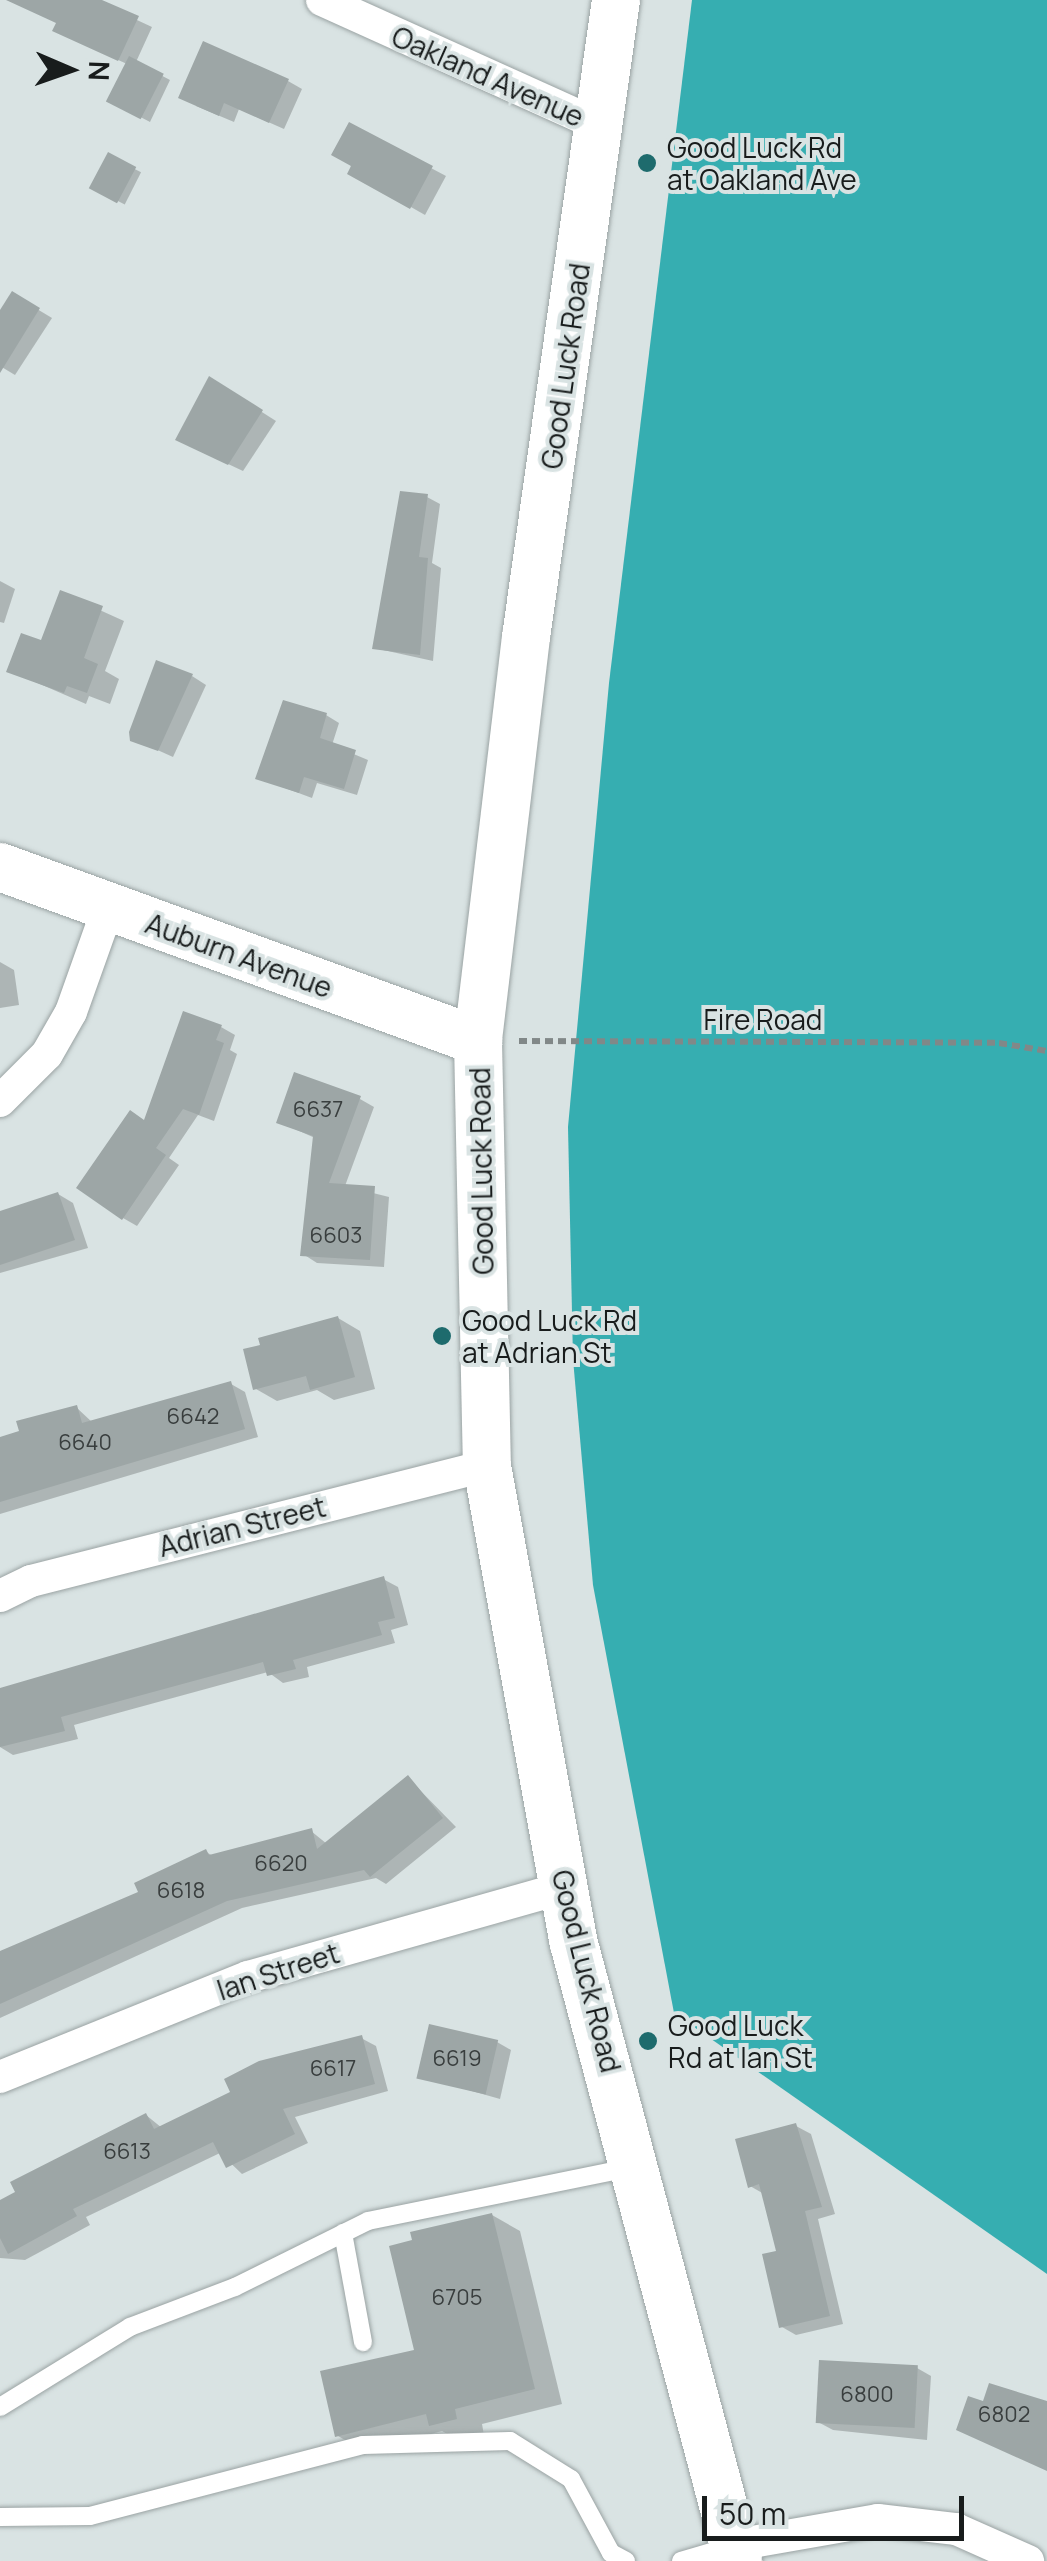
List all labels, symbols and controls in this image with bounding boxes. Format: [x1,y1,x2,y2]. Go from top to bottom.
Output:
street label: Oakland Avenue [387,19,589,133]
north arrow [20,20,120,120]
text: N [81,60,119,82]
place label: Good Luck Rd at Oakland Ave [667,130,857,196]
marker: Good Luck Rd at Oakland Ave [636,152,658,174]
street label: Good Luck Road [534,261,596,471]
street label: Auburn Avenue [141,906,337,1004]
street label: Fire Road [704,1002,822,1036]
street label: Good Luck Road [462,1067,500,1275]
house number: 6637 [293,1097,343,1123]
house number: 6603 [310,1223,362,1249]
place label: Good Luck Rd at Adrian St [462,1303,637,1369]
marker: Good Luck Rd at Adrian St [431,1325,453,1347]
house number: 6642 [167,1404,219,1430]
house number: 6640 [58,1430,112,1456]
street label: Adrian Street [155,1489,329,1563]
house number: 6620 [254,1851,308,1877]
street label: Good Luck Road [546,1866,628,2076]
house number: 6618 [157,1878,205,1904]
street label: Ian Street [213,1935,343,2007]
place label: Good Luck Rd at Ian St [668,2008,813,2074]
marker: Good Luck Rd at Ian St [637,2030,659,2052]
house number: 6619 [432,2046,482,2072]
house number: 6617 [310,2056,356,2082]
house number: 6613 [103,2139,151,2165]
house number: 6705 [432,2285,482,2311]
house number: 6800 [840,2382,894,2408]
house number: 6802 [978,2402,1030,2428]
scale bar [707,2476,970,2538]
text: 50 m [719,2493,786,2534]

